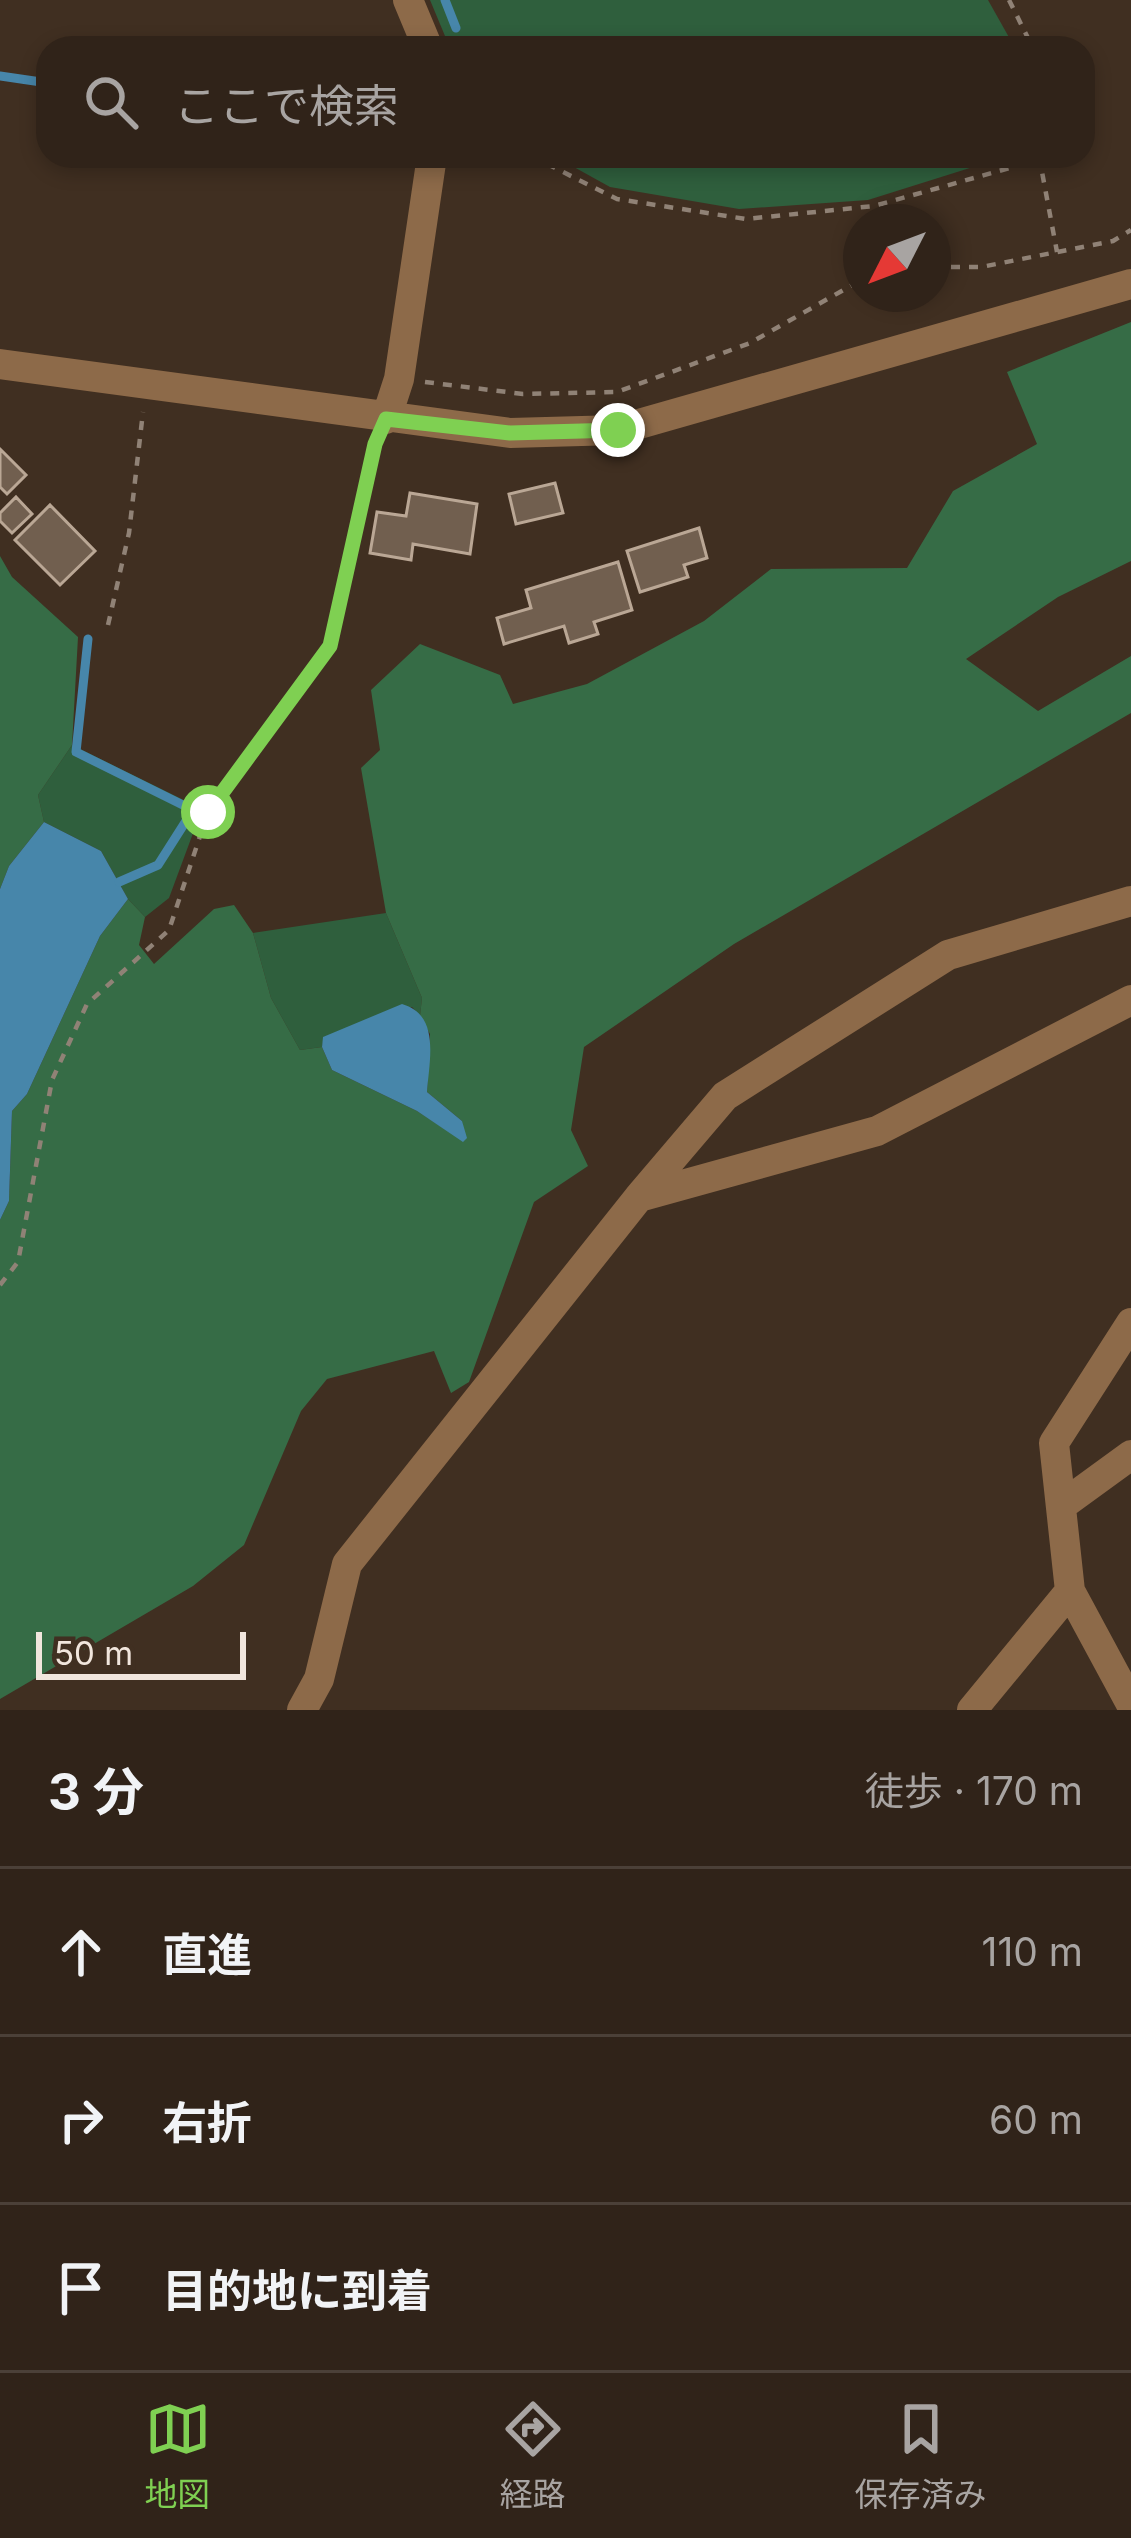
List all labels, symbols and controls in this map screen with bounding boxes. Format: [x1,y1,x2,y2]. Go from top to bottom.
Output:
search box [36,36,1095,168]
icon: search [78,69,144,135]
text: ここで検索 [174,78,399,133]
north arrow [843,204,951,312]
route end [591,403,645,457]
route start [181,785,235,839]
scale bar [36,1626,246,1679]
text: 50 m [54,1633,133,1673]
text: 3 分 [48,1761,144,1822]
text: 徒歩 · 170 m [865,1767,1083,1814]
icon: ahead [48,1919,114,1985]
text: 直進 [162,1927,252,1982]
text: 110 m [982,1928,1083,1975]
icon: right [48,2087,114,2153]
text: 右折 [162,2095,252,2150]
text: 60 m [989,2096,1083,2143]
icon: arrive [48,2255,114,2321]
text: 目的地に到着 [162,2263,432,2318]
tab: 地図 [145,2396,211,2516]
tab: 経路 [500,2396,566,2516]
tab: 保存済み [855,2396,987,2516]

